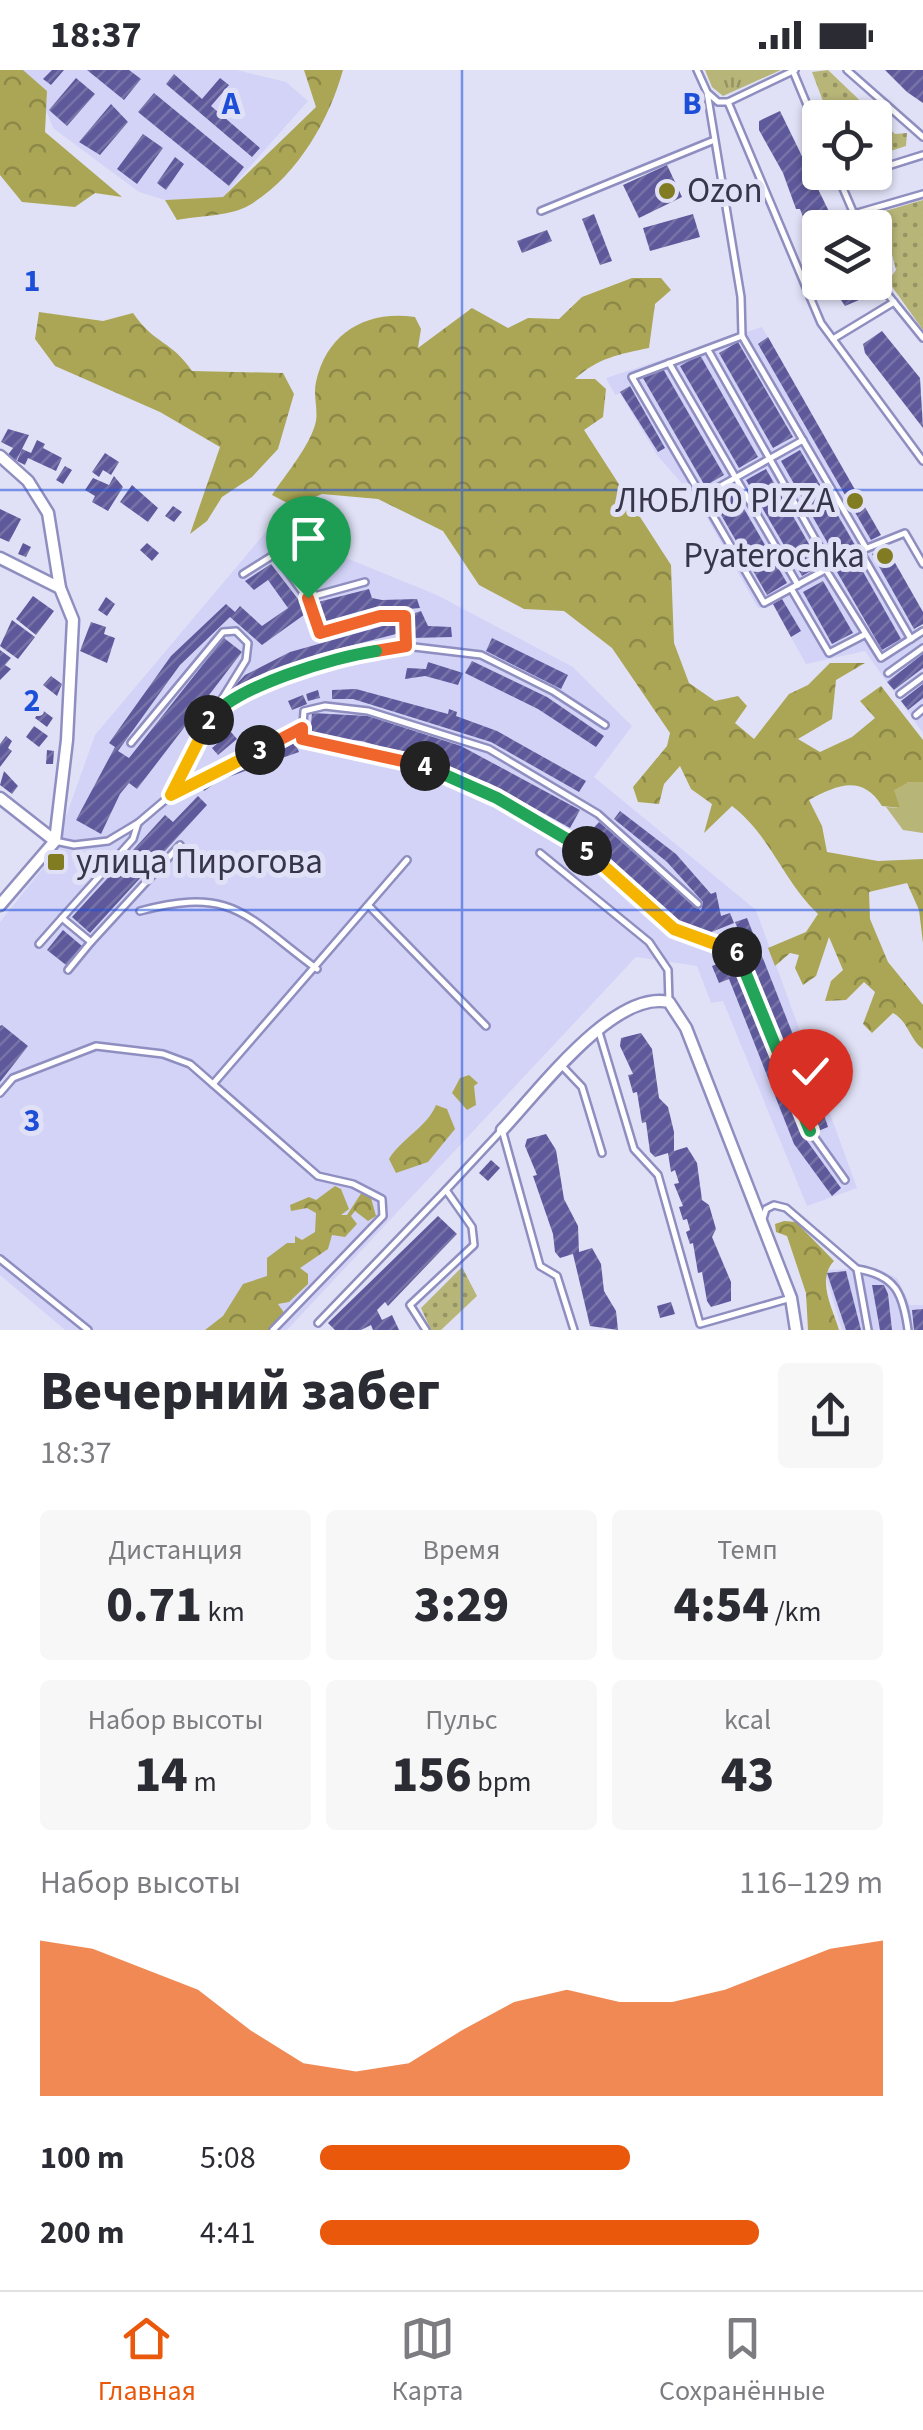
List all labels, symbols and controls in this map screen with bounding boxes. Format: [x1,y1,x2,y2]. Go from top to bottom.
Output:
text: 18:37 [50,8,142,62]
text: A [221,81,241,127]
text: B [682,81,702,127]
map controls [802,100,892,300]
button: locate [802,100,892,190]
place label: Ozon [687,166,763,216]
marker: Ozon [656,180,678,202]
button: layers [802,210,892,300]
text: 1 [24,258,40,304]
place label: ЛЮБЛЮ PIZZA [615,476,835,526]
marker: ЛЮБЛЮ PIZZA [844,490,866,512]
pin [266,496,351,599]
icon: arrive [281,511,336,566]
place label: Pyaterochka [683,531,865,581]
marker: Pyaterochka [874,545,896,567]
text: 2 [24,678,40,724]
pin: 2 [184,695,234,745]
text: 2 [202,700,216,740]
pin: 3 [235,725,285,775]
text: 3 [253,730,267,770]
pin: 4 [400,741,450,791]
text: 4 [418,746,432,786]
pin: 5 [562,826,612,876]
text: 5 [580,831,594,871]
place label: улица Пирогова [76,837,323,887]
marker: улица Пирогова [45,851,67,873]
pin: 6 [712,927,762,977]
text: 6 [730,932,744,972]
pin [768,1029,853,1132]
icon: check [783,1044,838,1099]
text: 3 [24,1098,40,1144]
text: Вечерний забег [40,1353,440,1431]
button: share [778,1363,883,1468]
text: 18:37 [40,1430,112,1476]
text: Дистанция [108,1530,243,1570]
text: Время [422,1530,501,1570]
text: Темп [717,1530,778,1570]
text: 0.71 [106,1570,202,1641]
text: 3:29 [414,1570,509,1641]
text: 4:54 [673,1570,769,1641]
text: km [202,1592,245,1632]
text: /km [769,1592,822,1632]
text: Набор высоты [88,1700,263,1740]
text: Пульс [425,1700,498,1740]
text: kcal [724,1700,771,1740]
text: 14 [134,1740,188,1811]
text: 156 [392,1740,472,1811]
text: 43 [721,1740,774,1811]
text: m [188,1762,217,1802]
text: bpm [472,1762,531,1802]
text: Набор высоты [40,1860,241,1906]
text: 116–129 m [739,1860,883,1906]
text: 100 m [40,2135,125,2181]
text: 5:08 [200,2135,256,2181]
text: 200 m [40,2210,125,2256]
text: 4:41 [200,2210,256,2256]
tab: Главная [98,2311,196,2411]
tab: Карта [392,2311,463,2411]
tab: Сохранённые [659,2311,825,2411]

